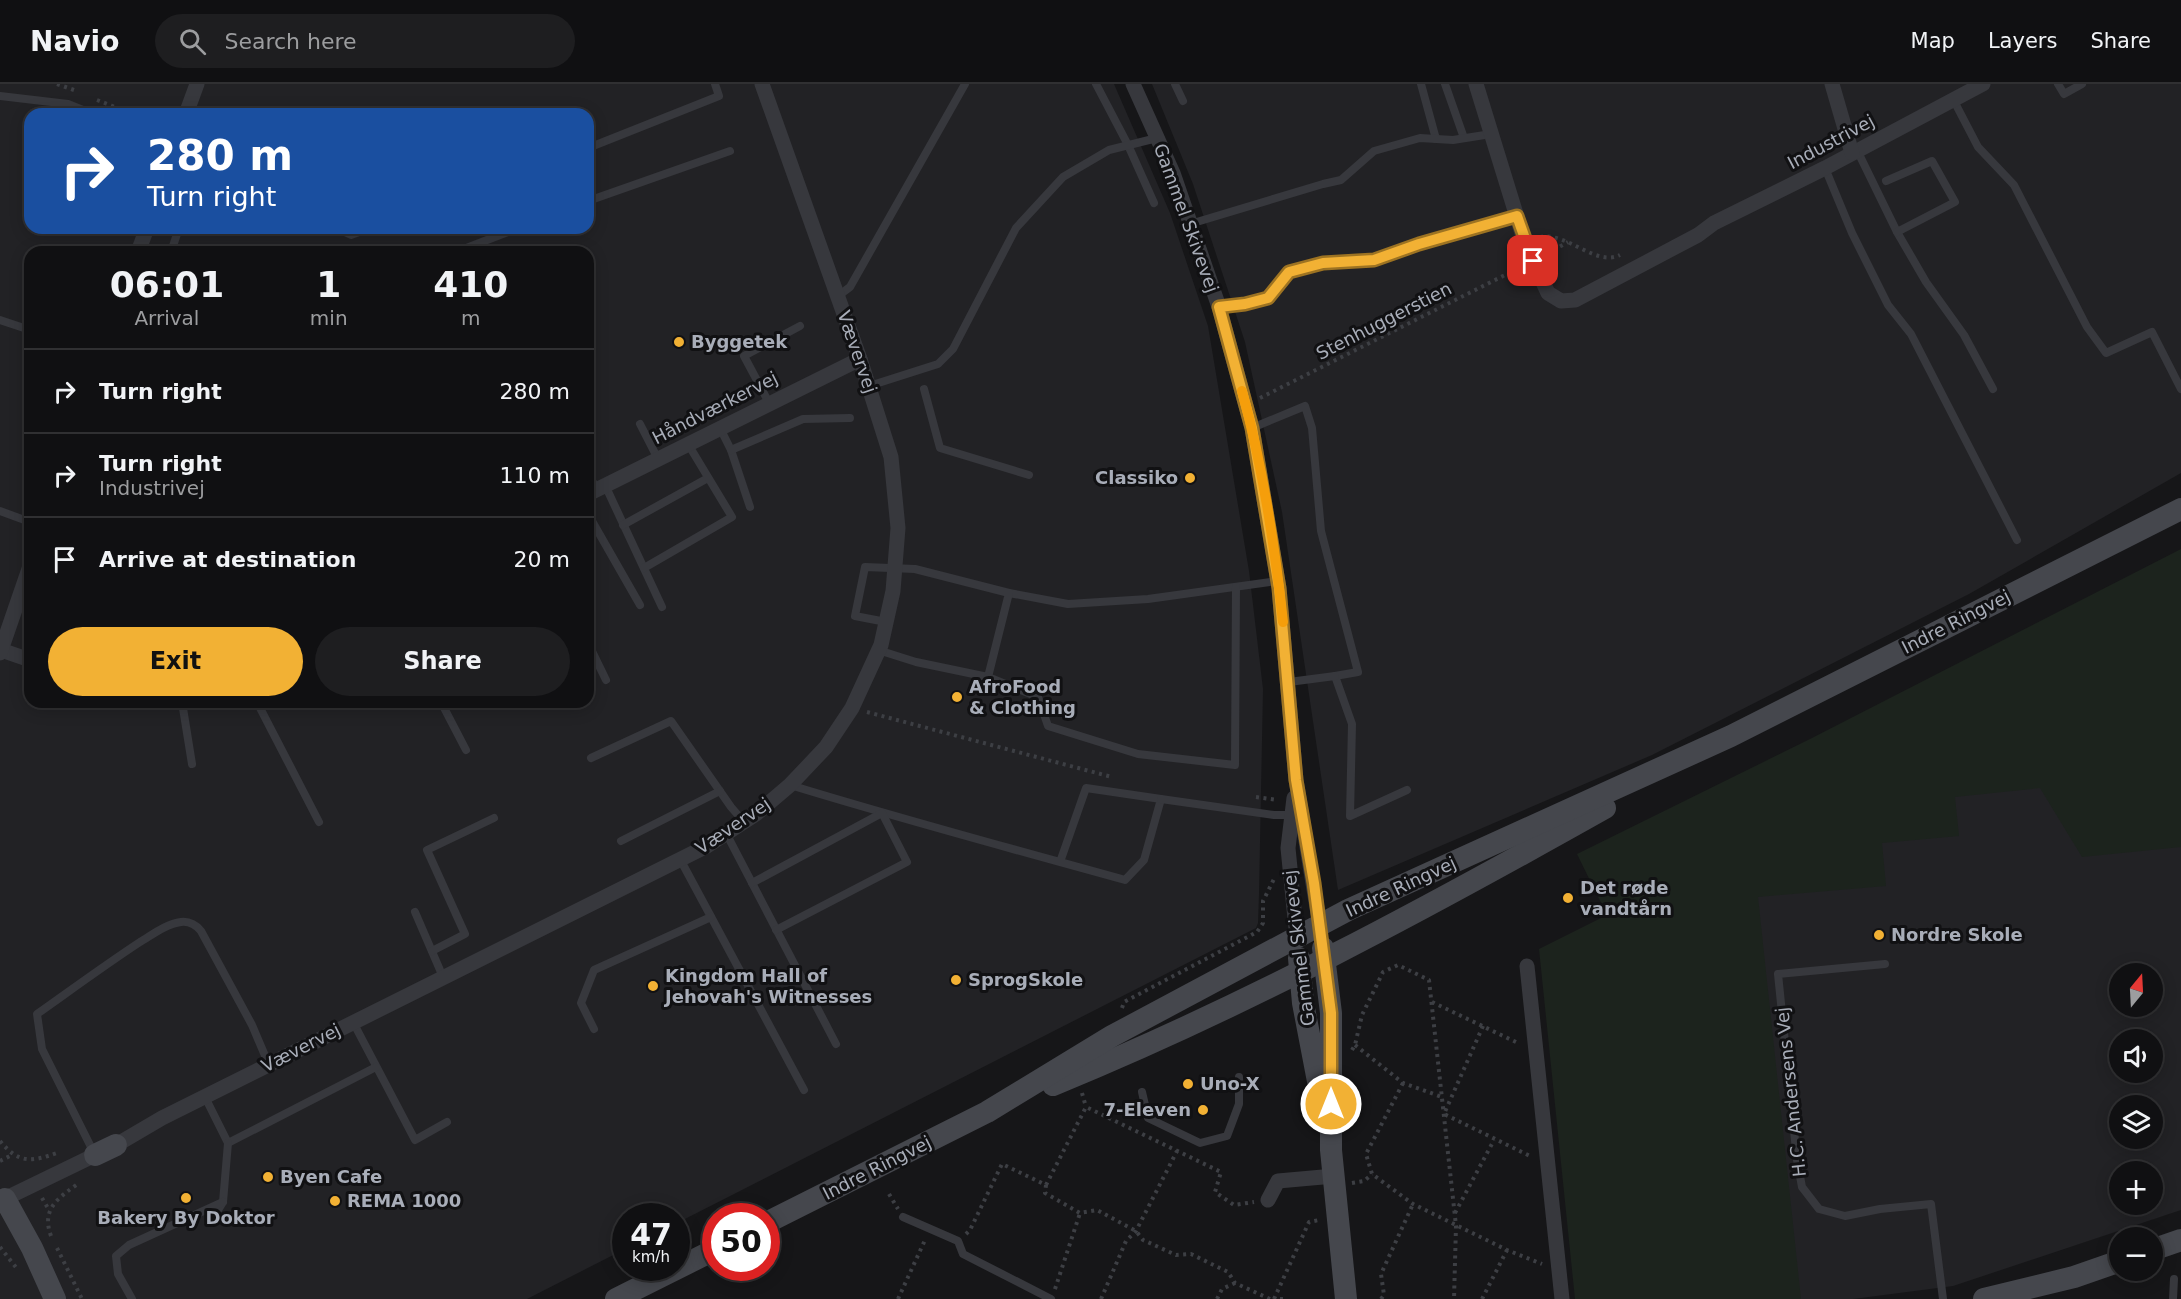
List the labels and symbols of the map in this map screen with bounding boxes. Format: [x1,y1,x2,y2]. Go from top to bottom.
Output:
street label: Industrivej [1784,110,1878,173]
street label: Gammel Skivevej [1150,140,1223,295]
pin [1507,235,1558,286]
street label: Stenhuggerstien [1313,277,1455,364]
street label: Vævervej [834,308,881,396]
place label: Byggetek [691,331,788,352]
marker: Byggetek [672,335,686,349]
street label: Håndværkervej [648,367,781,448]
place label: Classiko [1095,467,1178,488]
marker: Classiko [1183,471,1197,485]
street label: Indre Ringvej [1898,585,2014,658]
place label: AfroFood & Clothing [969,676,1076,718]
marker: AfroFood & Clothing [950,690,964,704]
street label: Vævervej [691,793,774,858]
street label: Indre Ringvej [1342,852,1459,921]
street label: Gammel Skivevej [1279,869,1319,1027]
place label: Det røde vandtårn [1580,877,1672,919]
marker: Det røde vandtårn [1561,891,1575,905]
place label: Nordre Skole [1891,924,2023,945]
marker: Nordre Skole [1872,928,1886,942]
north arrow [2109,963,2163,1017]
place label: Kingdom Hall of Jehovah's Witnesses [663,965,872,1007]
place label: SprogSkole [968,969,1083,990]
marker: SprogSkole [949,973,963,987]
marker: Kingdom Hall of Jehovah's Witnesses [646,979,660,993]
street label: H.C. Andersens Vej [1771,1006,1810,1178]
street label: Vævervej [258,1019,344,1076]
position arrow [1299,1072,1363,1136]
place label: Uno-X [1200,1073,1260,1094]
marker: Uno-X [1181,1077,1195,1091]
place label: 7-Eleven [1104,1099,1191,1120]
marker: 7-Eleven [1196,1103,1210,1117]
street label: Indre Ringvej [819,1131,935,1204]
place label: Byen Cafe [280,1166,382,1187]
marker: Byen Cafe [261,1170,275,1184]
place label: REMA 1000 [347,1190,461,1211]
marker: Bakery By Doktor [179,1191,193,1205]
marker: REMA 1000 [328,1194,342,1208]
speed limit sign: 50 [702,1203,780,1281]
place label: Bakery By Doktor [97,1207,275,1228]

